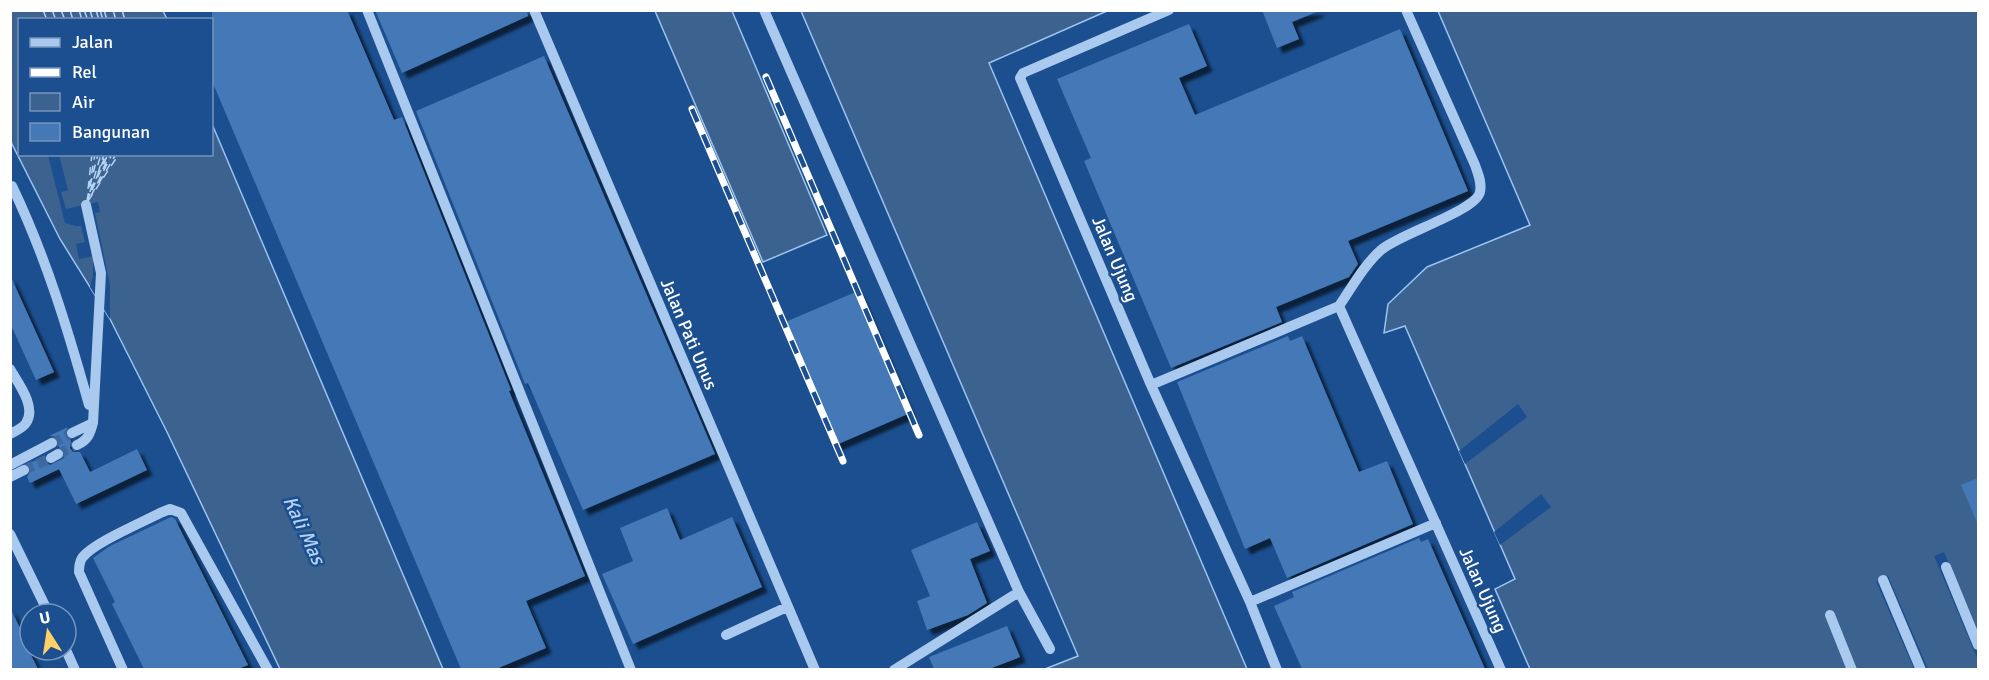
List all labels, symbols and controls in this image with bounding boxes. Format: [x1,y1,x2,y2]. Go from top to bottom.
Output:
legend [18,18,213,156]
text: Jalan [72,31,113,53]
text: Rel [72,61,97,83]
text: Air [72,91,95,113]
text: Bangunan [72,121,150,143]
street label: Jalan Ujung [1087,213,1143,305]
street label: Jalan Pati Unus [656,275,722,393]
water label: Kali Mas [277,492,332,570]
street label: Jalan Ujung [1454,544,1512,636]
north arrow [18,602,78,662]
text: U [38,607,52,629]

